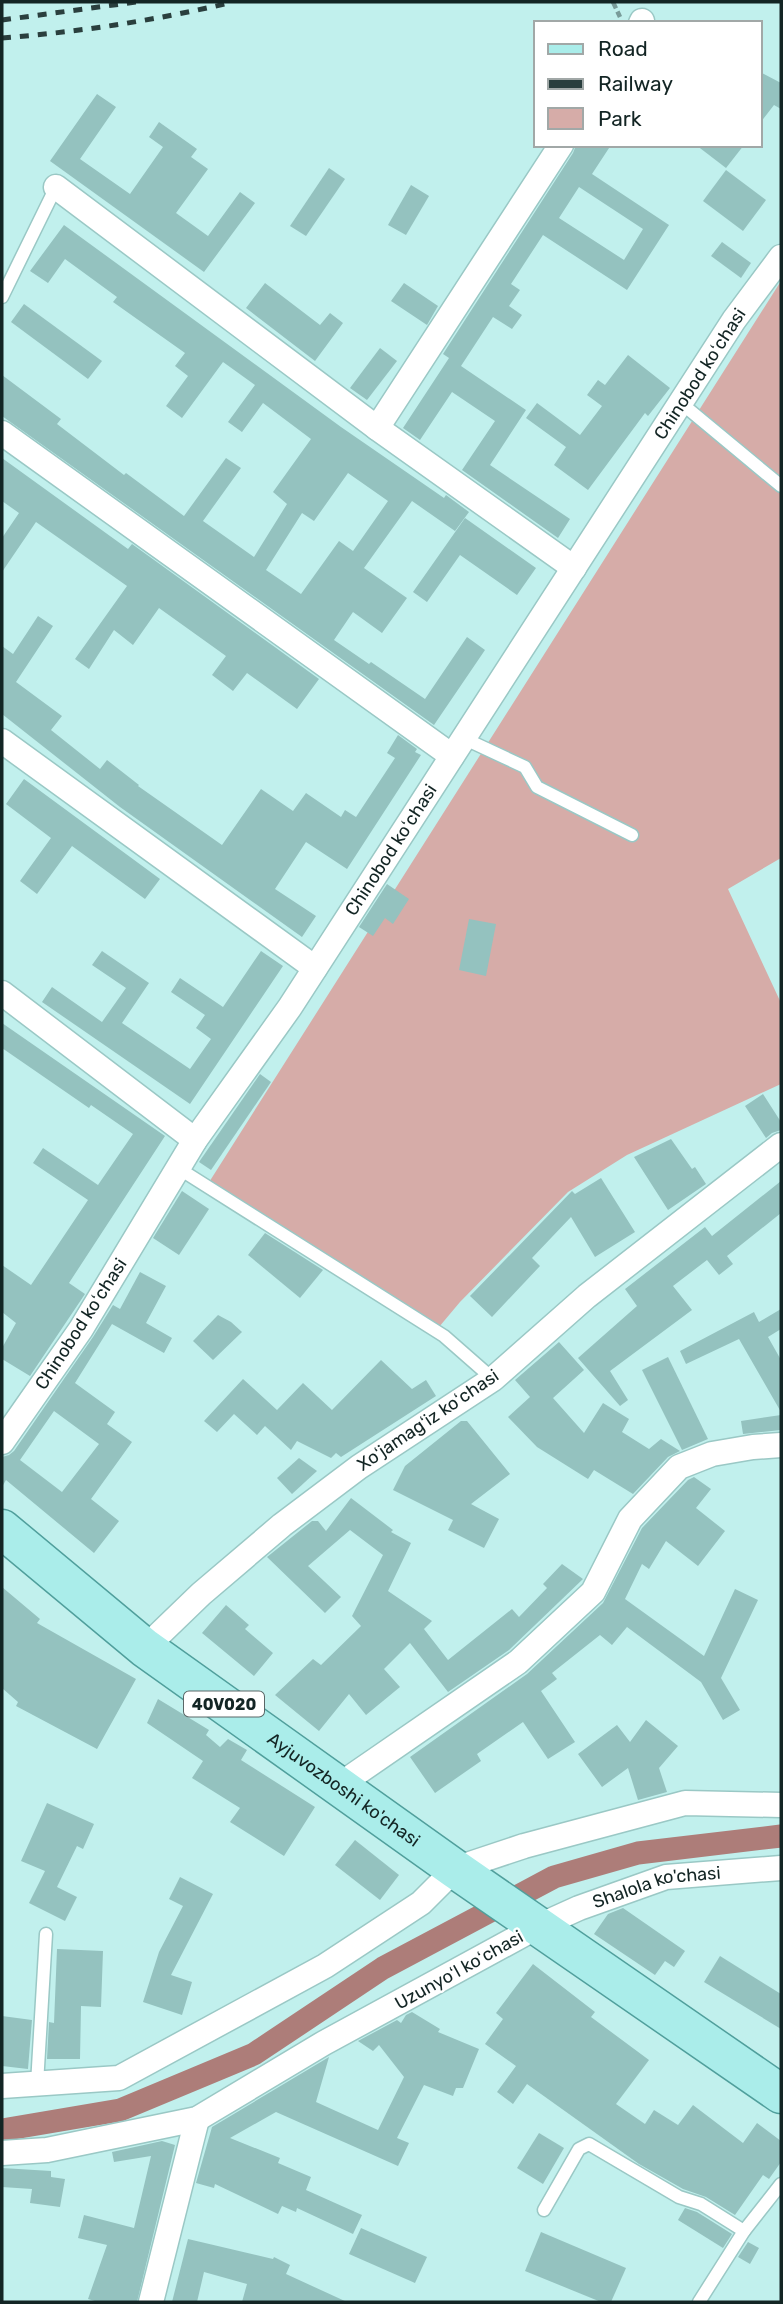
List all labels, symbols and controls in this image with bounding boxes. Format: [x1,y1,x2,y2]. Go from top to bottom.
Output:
legend [534,21,762,147]
text: Road [598,36,648,61]
text: Railway [598,71,673,96]
text: Park [598,106,642,131]
street label: Chinobod koʻchasi [649,304,751,444]
street label: Chinobod koʻchasi [340,780,442,920]
street label: Chinobod koʻchasi [30,1254,132,1394]
street label: Xoʻjamagʻiz koʻchasi [353,1364,503,1476]
road number: 40V020 [184,1692,264,1716]
street label: Ayjuvozboshi ko'chasi [263,1728,424,1852]
street label: Shalola ko'chasi [590,1862,721,1913]
street label: Uzunyoʻl koʻchasi [391,1926,527,2014]

